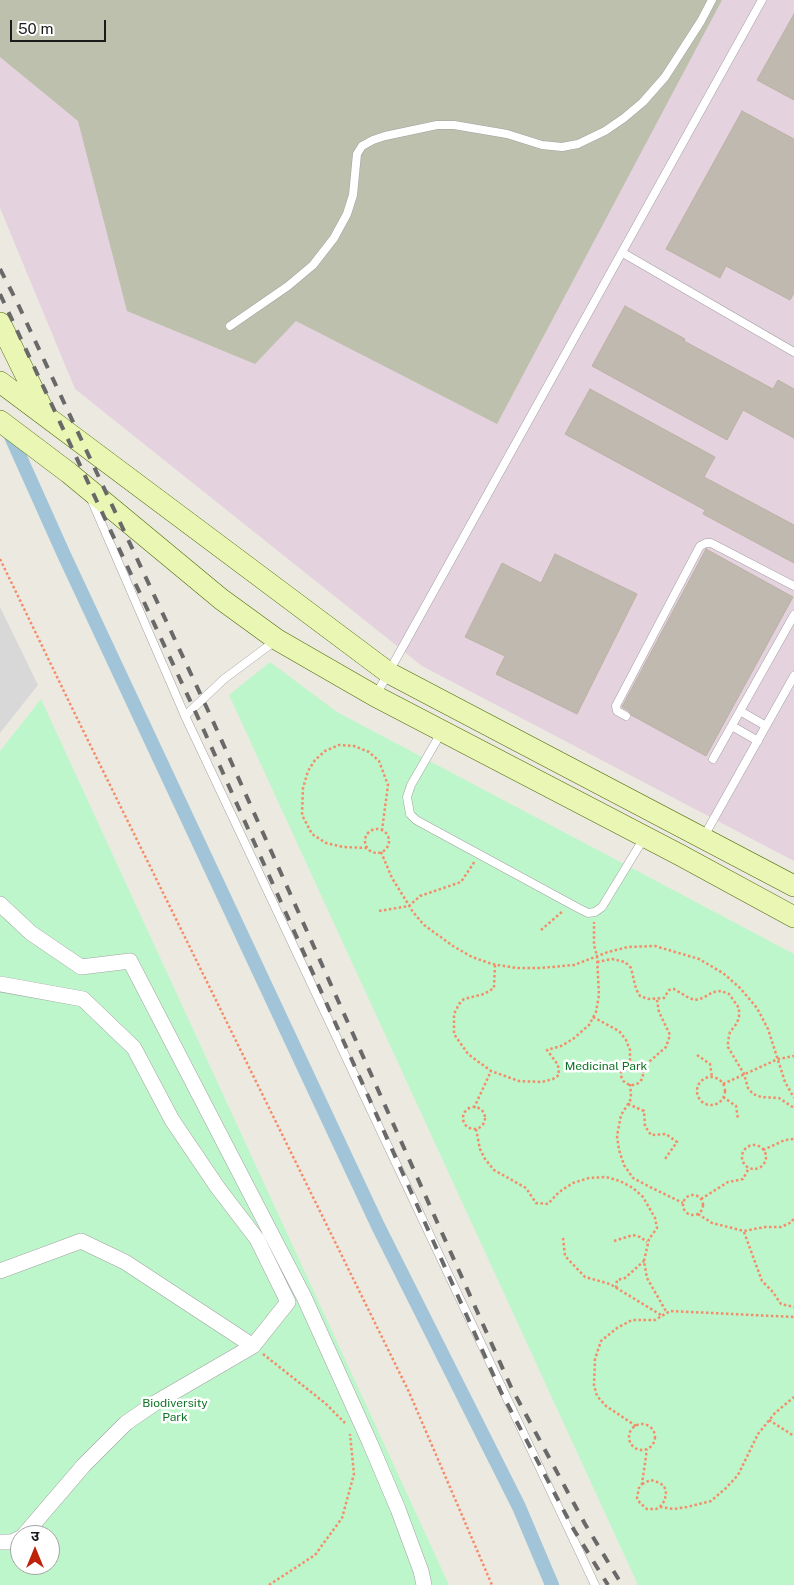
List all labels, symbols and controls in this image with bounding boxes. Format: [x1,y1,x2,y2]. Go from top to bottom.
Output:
scale bar [12,10,109,42]
text: 50 m [18,20,53,37]
park label: Medicinal Park [565,1059,647,1073]
park label: Biodiversity Park [142,1396,208,1424]
north arrow [10,1525,60,1575]
text: उ [31,1528,39,1544]

